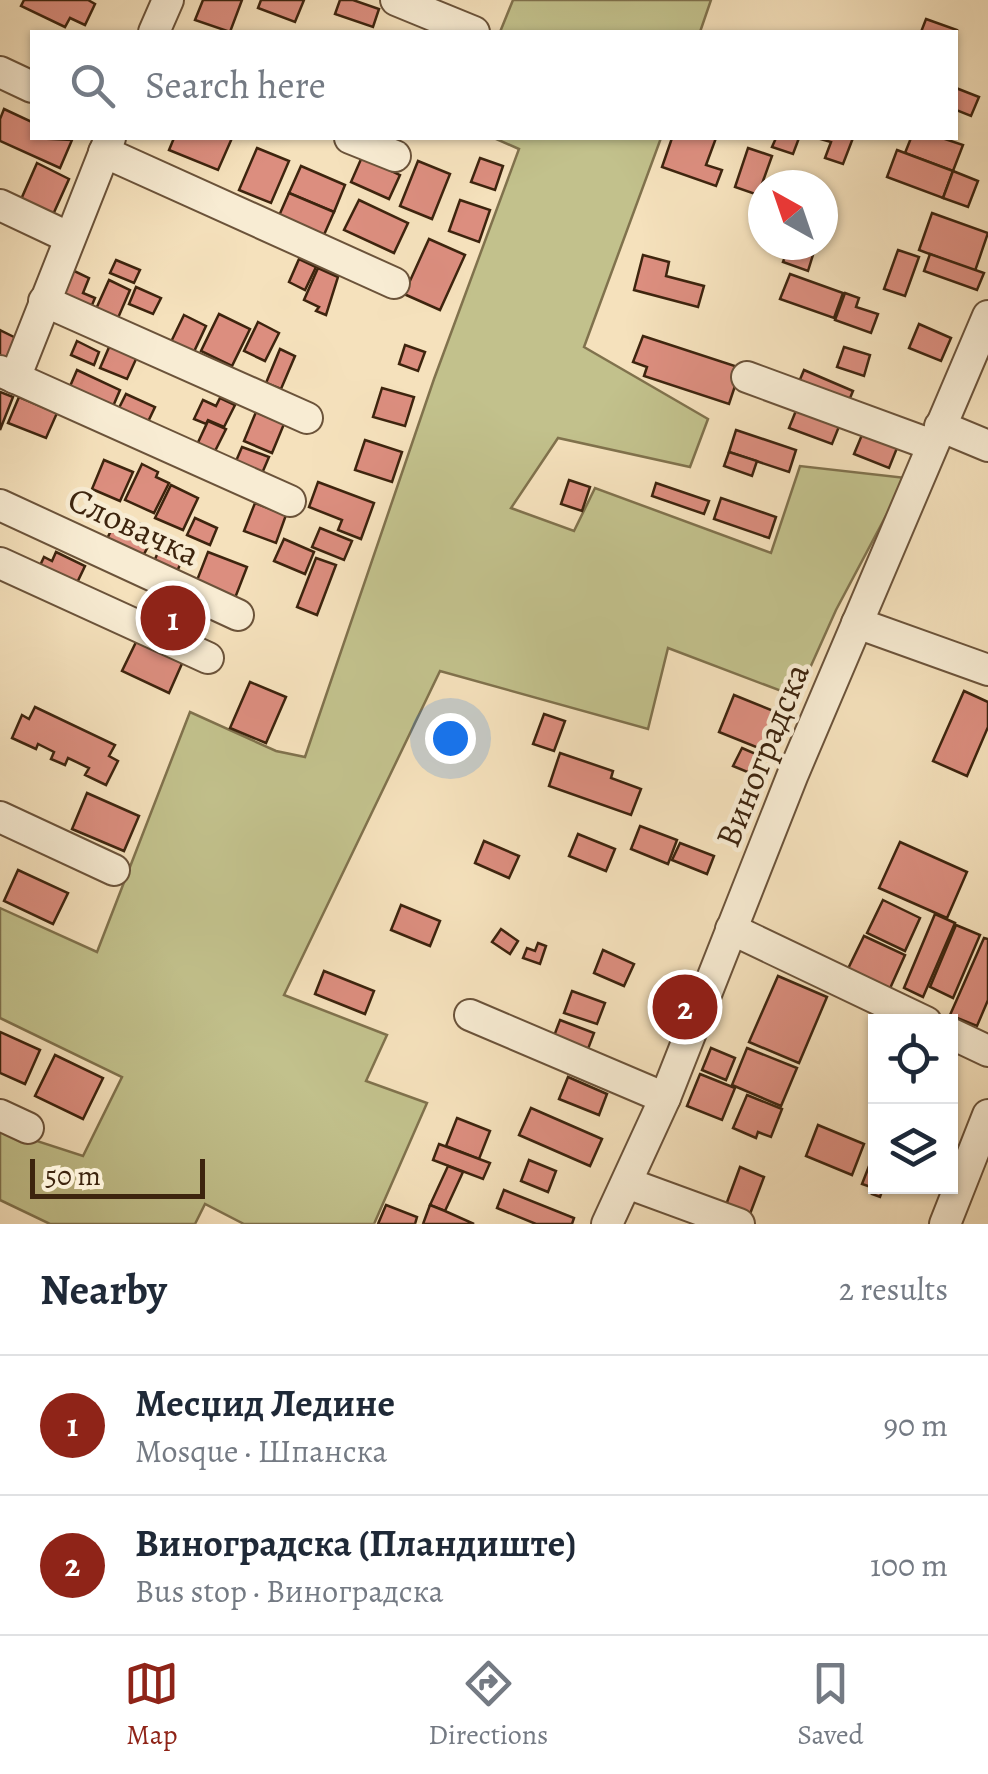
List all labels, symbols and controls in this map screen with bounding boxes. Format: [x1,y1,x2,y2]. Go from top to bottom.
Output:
search box [30,30,958,140]
icon: search [65,58,120,113]
text: Search here [145,59,326,111]
north arrow [748,170,838,260]
street label: Словачка [60,475,208,577]
pin: 1 [140,580,206,656]
street label: Виноградска [703,656,821,854]
your location [425,713,476,764]
pin: 2 [652,970,718,1044]
map controls [868,1014,958,1194]
button: locate [868,1014,958,1104]
button: layers [868,1104,958,1194]
scale bar [30,1154,205,1198]
text: 50 m [45,1157,101,1195]
text: Nearby [40,1261,167,1318]
text: 2 results [839,1267,948,1311]
text: Месџид Ледине [135,1377,395,1429]
text: 1 [67,1403,78,1447]
text: 90 m [883,1403,948,1447]
text: Mosque · Шпанска [135,1429,387,1473]
text: Виноградска (Пландиште) [135,1517,577,1569]
text: 2 [65,1543,80,1587]
text: 100 m [870,1543,948,1587]
text: Bus stop · Виноградска [135,1569,443,1613]
tab: Map [124,1656,179,1754]
tab: Directions [428,1656,548,1754]
tab: Saved [797,1656,864,1754]

